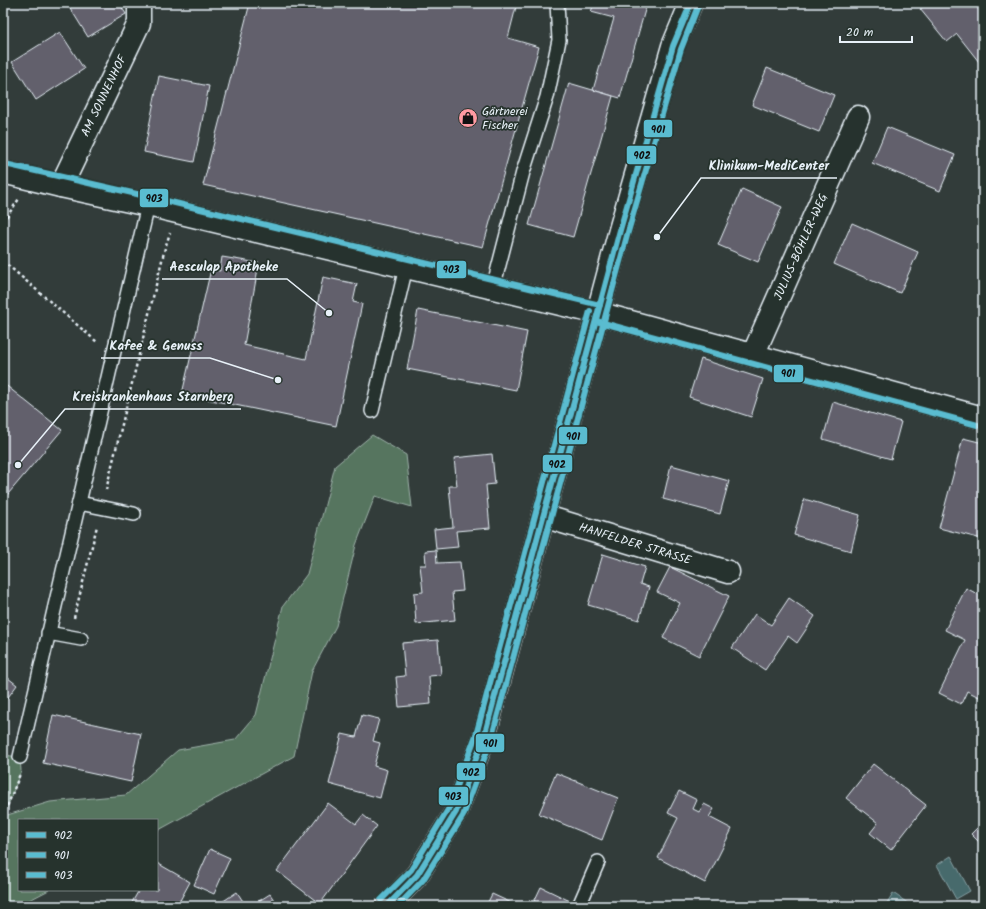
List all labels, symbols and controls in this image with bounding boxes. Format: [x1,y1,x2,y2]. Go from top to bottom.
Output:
scale bar [840,18,912,44]
text: 20 m [846,23,874,42]
street label: AM SONNENHOF [76,51,133,140]
place label: Gärtnerei Fischer [482,102,529,135]
shop icon: Gärtnerei Fischer [457,107,479,129]
line badge: 901 [643,119,673,138]
text: 901 [651,121,666,139]
line badge: 902 [626,145,657,165]
text: 902 [633,147,651,165]
callout: Klinikum-MediCenter [701,153,837,178]
text: Klinikum-MediCenter [709,156,831,177]
line badge: 903 [139,188,169,208]
text: 903 [145,190,163,208]
street label: JULIUS-BÖHLER-WEG [769,191,833,303]
callout: Aesculap Apotheke [162,254,287,279]
text: Aesculap Apotheke [170,257,279,278]
line badge: 903 [436,260,467,279]
text: 903 [442,261,460,279]
callout: Kafee & Genuss [101,333,210,358]
text: Kafee & Genuss [110,336,202,357]
line badge: 901 [773,364,804,383]
text: 901 [781,365,796,383]
callout: Kreiskrankenhaus Starnberg [65,384,241,409]
text: Kreiskrankenhaus Starnberg [73,387,233,408]
line badge: 901 [558,426,588,445]
text: 901 [566,428,581,446]
line badge: 902 [542,454,573,473]
text: 902 [548,456,566,474]
street label: HANFELDER STRASSE [576,518,695,570]
line badge: 901 [475,733,505,753]
text: 901 [483,735,498,753]
line badge: 902 [456,762,486,781]
text: 902 [462,764,480,782]
line badge: 903 [438,786,469,806]
text: 903 [444,788,462,806]
legend [18,819,158,891]
text: 902 [54,826,73,845]
text: 901 [54,846,70,865]
text: 903 [54,866,73,885]

